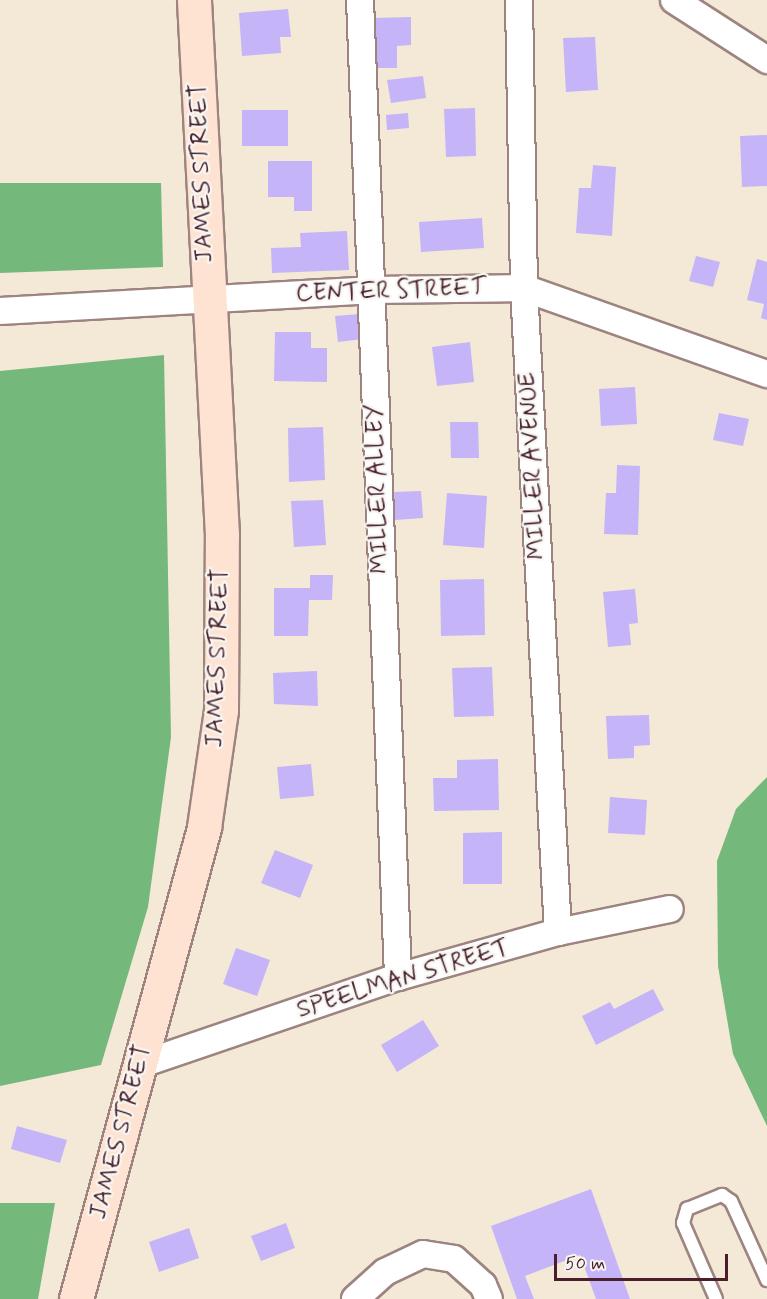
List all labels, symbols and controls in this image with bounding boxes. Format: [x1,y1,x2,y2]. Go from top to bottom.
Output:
street label: JAMES STREET [184,83,220,263]
street label: CENTER STREET [295,273,487,309]
street label: MILLER AVENUE [514,370,552,562]
street label: MILLER ALLEY [361,403,395,575]
street label: JAMES STREET [200,568,236,748]
street label: SPEELMAN STREET [292,933,514,1025]
street label: JAMES STREET [84,1042,158,1222]
scale bar [557,1242,731,1280]
text: 50 m [565,1252,605,1276]

